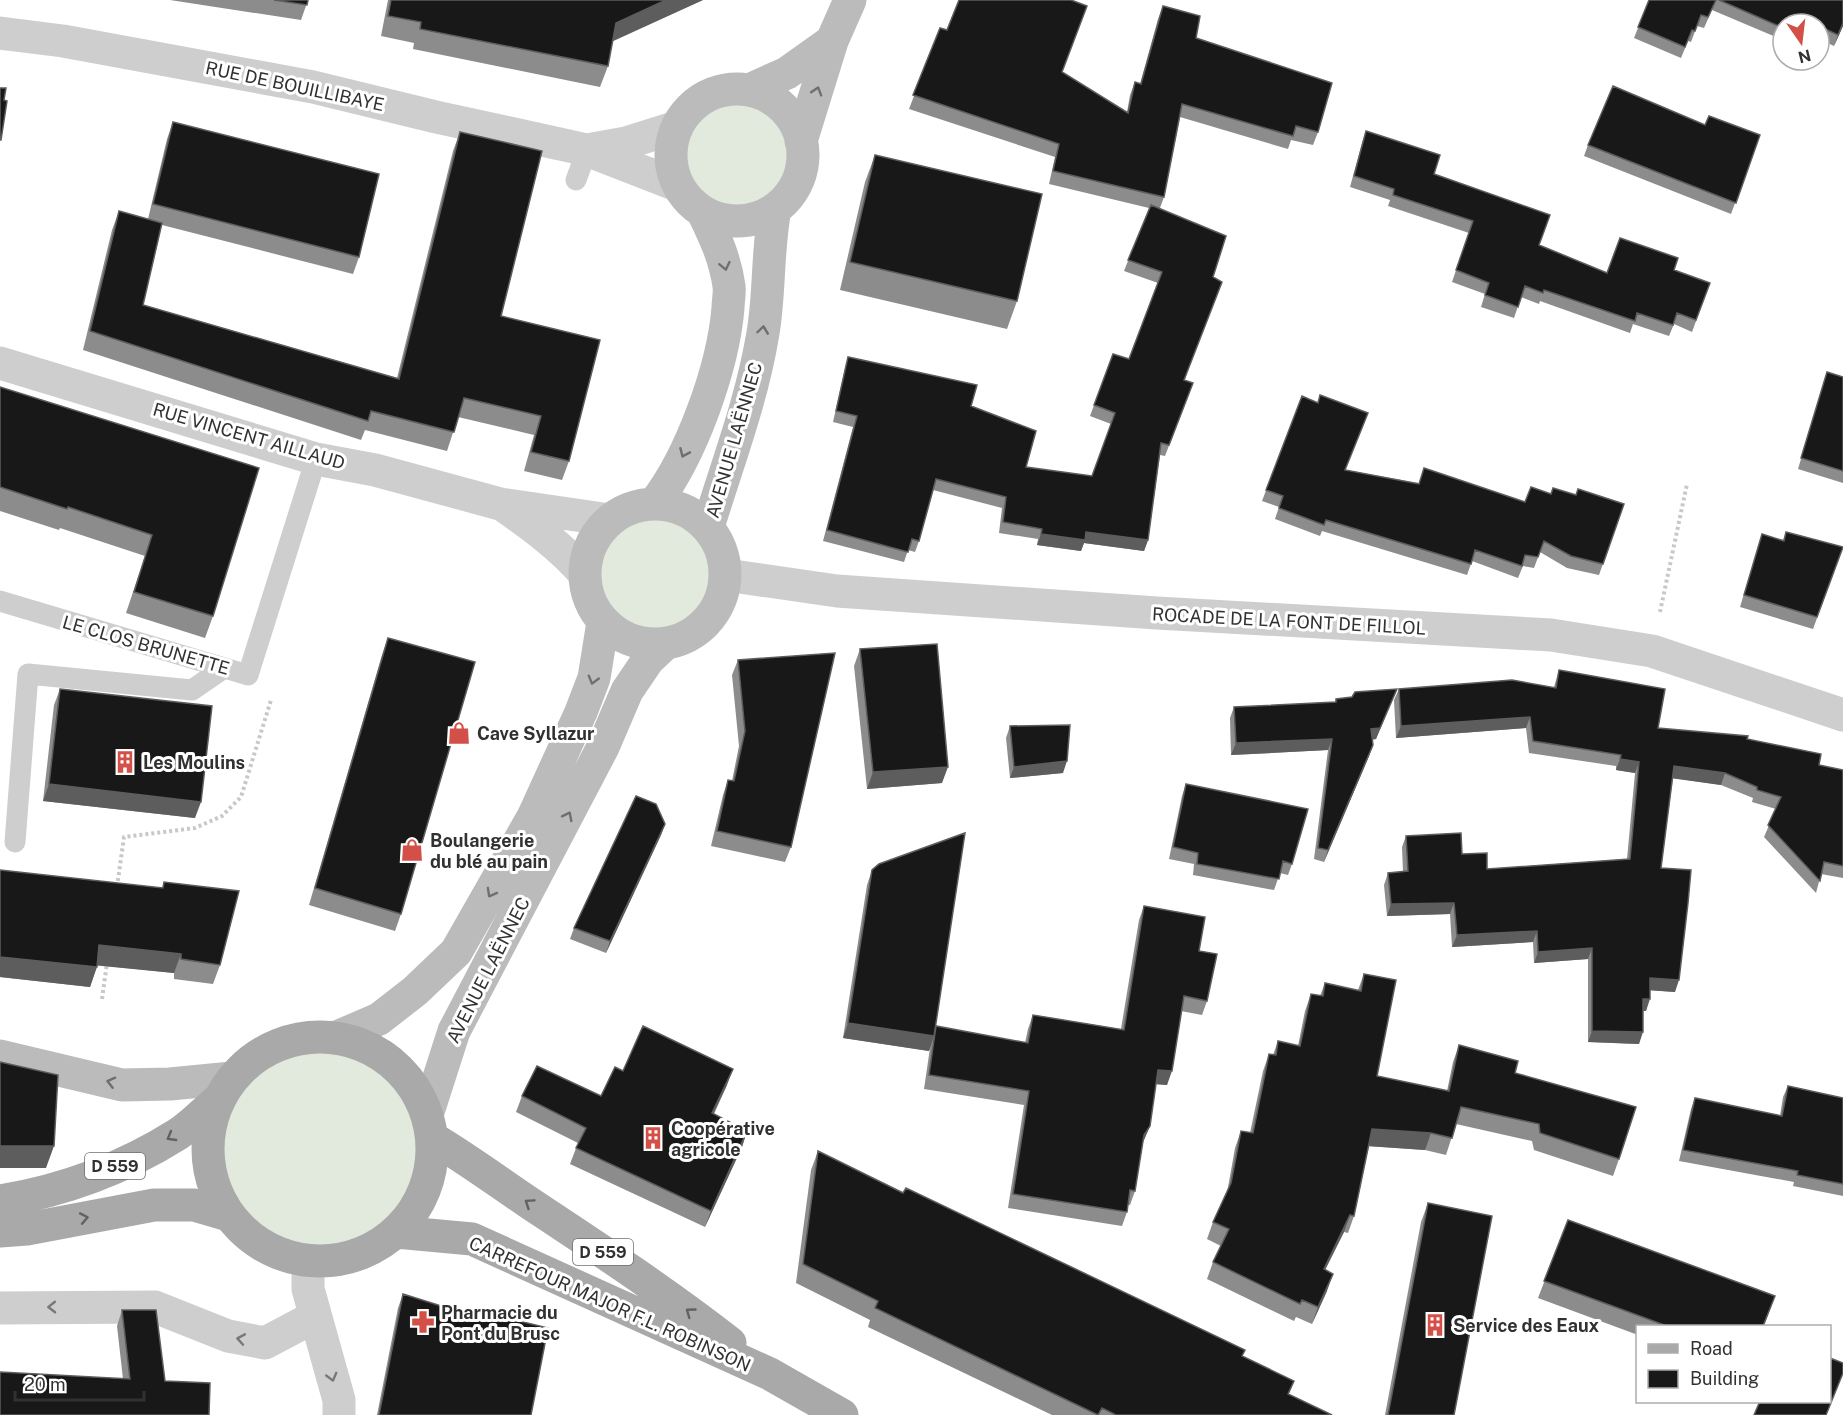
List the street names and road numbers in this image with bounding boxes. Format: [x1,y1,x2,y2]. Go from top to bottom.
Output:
street label: RUE DE BOUILLIBAYE [204,57,386,115]
street label: AVENUE LAËNNEC [701,359,766,520]
street label: RUE VINCENT AILLAUD [151,399,347,473]
street label: ROCADE DE LA FONT DE FILLOL [1151,603,1427,639]
street label: LE CLOS BRUNETTE [60,611,232,679]
street label: AVENUE LAËNNEC [441,893,534,1047]
road number: D 559 [85,1153,145,1179]
street label: CARREFOUR MAJOR F.L. ROBINSON [466,1232,754,1376]
road number: D 559 [573,1239,633,1265]

